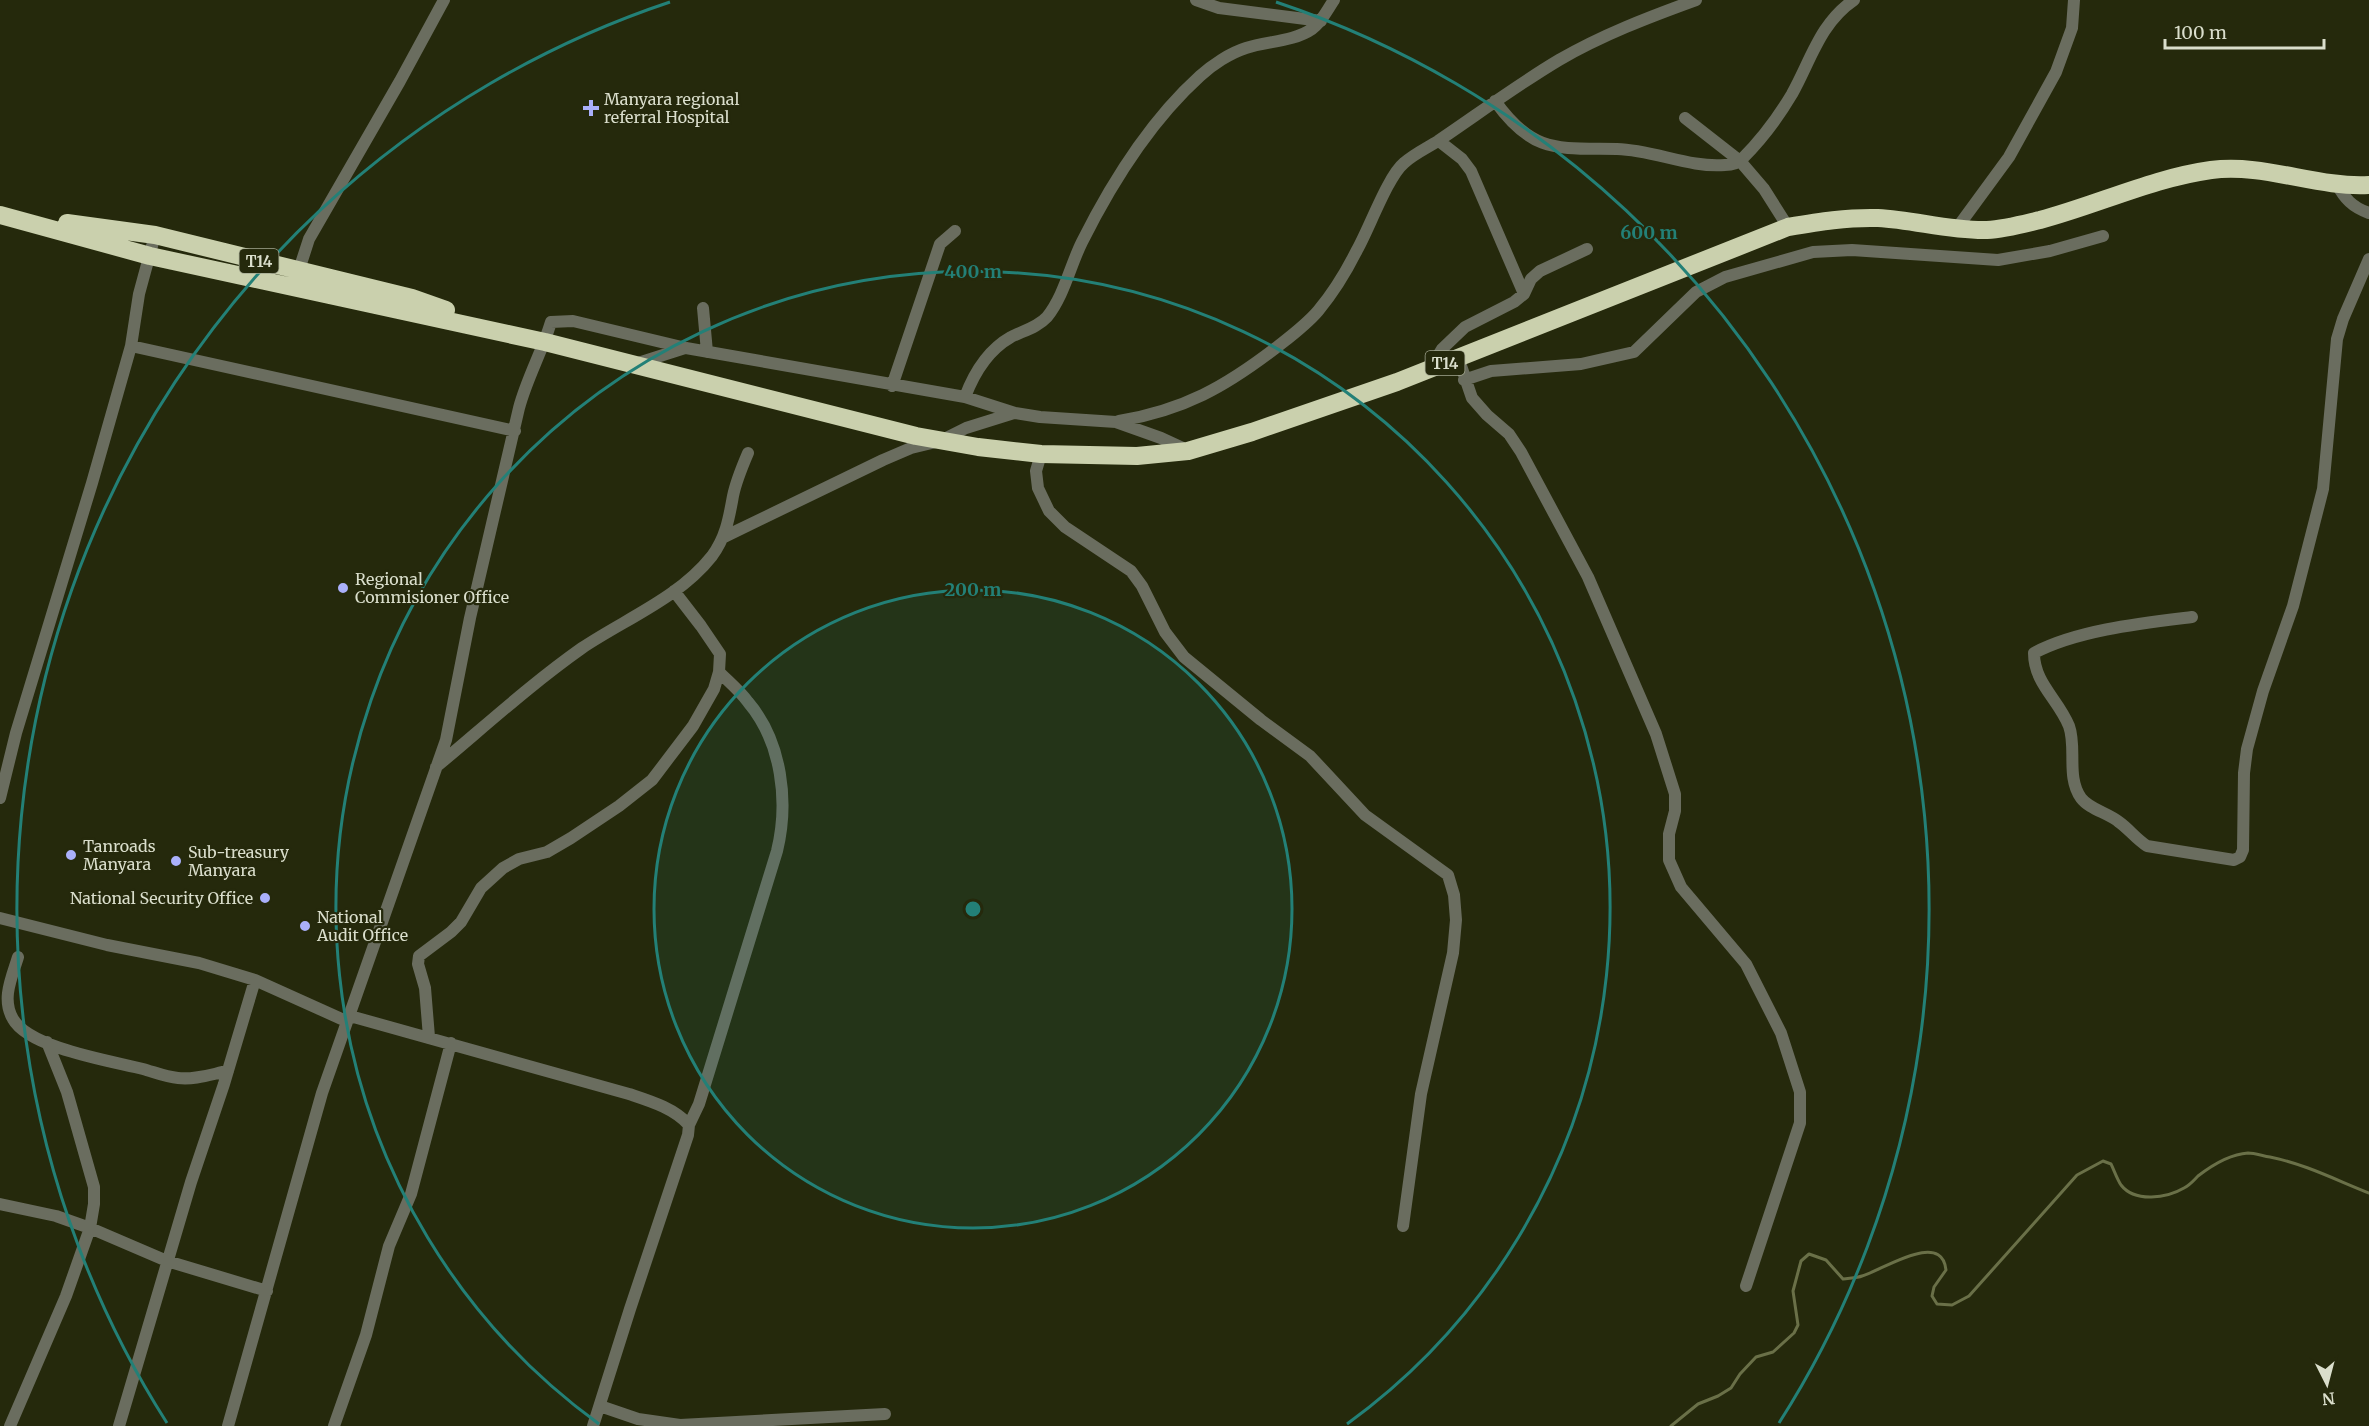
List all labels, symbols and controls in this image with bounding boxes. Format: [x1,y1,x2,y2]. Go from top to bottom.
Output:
scale bar [2165,12,2324,50]
text: 100 m [2174,21,2227,44]
place label: Manyara regional referral Hospital [604,89,740,127]
marker: Manyara regional referral Hospital [582,99,600,117]
text: 600 m [1620,221,1678,244]
road number: T14 [240,249,278,273]
text: 400 m [944,260,1002,283]
road number: T14 [1426,351,1464,375]
place label: Regional Commisioner Office [355,569,509,607]
text: 200 m [945,578,1001,601]
marker: Regional Commisioner Office [336,581,350,595]
place label: Tanroads Manyara [83,836,156,874]
place label: Sub-treasury Manyara [188,842,290,880]
marker: Tanroads Manyara [64,848,78,862]
marker: Sub-treasury Manyara [169,854,183,868]
place label: National Security Office [70,888,253,908]
marker: National Security Office [258,891,272,905]
centre of rings [963,899,983,919]
place label: National Audit Office [316,907,408,945]
marker: National Audit Office [298,919,312,933]
north arrow [2297,1354,2357,1414]
text: N [2321,1388,2336,1410]

